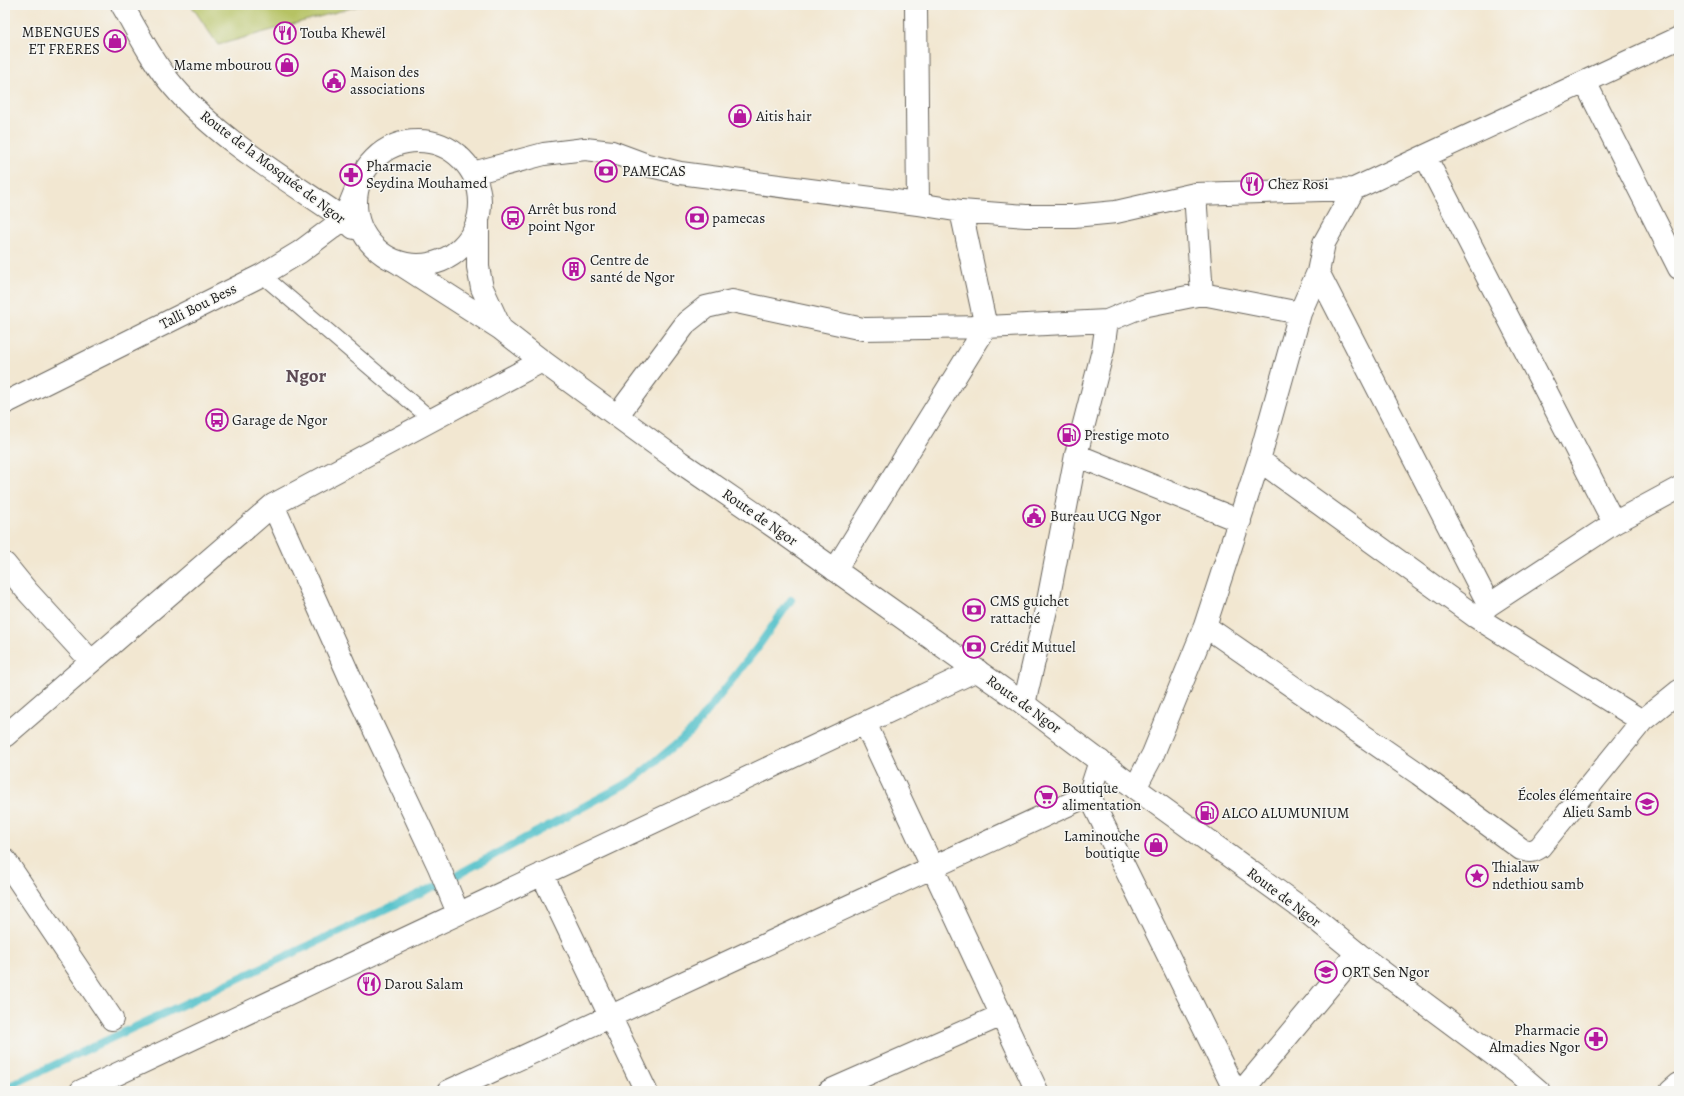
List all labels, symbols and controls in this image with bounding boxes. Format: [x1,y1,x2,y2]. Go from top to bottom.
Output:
restaurant icon: Touba Khewël [272,20,298,46]
place label: MBENGUES ET FRERES [22,22,100,59]
place label: Touba Khewël [300,23,386,43]
shop icon: MBENGUES ET FRERES [102,28,128,54]
shop icon: Mame mbourou [274,52,300,78]
place label: Mame mbourou [173,55,273,75]
place label: Maison des associations [350,62,425,99]
public building icon: Maison des associations [321,68,347,94]
shop icon: Aitis hair [727,103,753,129]
street label: Route de la Mosquée de Ngor [196,106,350,229]
place label: Aitis hair [755,106,812,126]
place label: Pharmacie Seydina Mouhamed [366,156,488,193]
bank icon: PAMECAS [593,158,619,184]
place label: PAMECAS [622,161,686,181]
pharmacy icon: Pharmacie Seydina Mouhamed [338,162,364,188]
restaurant icon: Chez Rosi [1239,171,1265,197]
place label: Chez Rosi [1268,174,1328,194]
place label: Arrêt bus rond point Ngor [527,199,617,236]
bus stop icon: Arrêt bus rond point Ngor [500,205,526,231]
bank icon: pamecas [684,205,710,231]
place label: pamecas [712,208,765,228]
place label: Centre de santé de Ngor [590,250,675,287]
building icon: Centre de santé de Ngor [561,256,587,282]
street label: Talli Bou Bess [156,278,240,334]
district label: Ngor [286,363,327,389]
bus stop icon: Garage de Ngor [204,407,230,433]
place label: Garage de Ngor [232,410,328,430]
fuel station icon: Prestige moto [1056,422,1082,448]
place label: Prestige moto [1084,425,1169,445]
street label: Route de Ngor [718,484,802,551]
public building icon: Bureau UCG Ngor [1021,503,1047,529]
place label: Bureau UCG Ngor [1050,506,1161,526]
place label: CMS guichet rattaché [990,591,1069,628]
bank icon: CMS guichet rattaché [961,597,987,623]
bank icon: Crédit Mutuel [961,634,987,660]
place label: Crédit Mutuel [990,637,1076,657]
street label: Route de Ngor [983,670,1066,738]
place label: Boutique alimentation [1062,778,1141,815]
supermarket icon: Boutique alimentation [1033,784,1059,810]
place label: Écoles élémentaire Alieu Samb [1518,785,1632,822]
school or university icon: Écoles élémentaire Alieu Samb [1634,791,1660,817]
fuel station icon: ALCO ALUMUNIUM [1194,800,1220,826]
place label: ALCO ALUMUNIUM [1221,803,1350,823]
place label: Laminouche boutique [1064,826,1140,863]
shop icon: Laminouche boutique [1143,832,1169,858]
place label: Thialaw ndethiou samb [1492,857,1584,894]
street label: Route de Ngor [1243,863,1325,932]
place icon: Thialaw ndethiou samb [1464,863,1490,889]
school or university icon: ORT Sen Ngor [1313,959,1339,985]
place label: ORT Sen Ngor [1342,962,1430,982]
restaurant icon: Darou Salam [356,971,382,997]
place label: Darou Salam [384,974,464,994]
place label: Pharmacie Almadies Ngor [1488,1020,1580,1057]
pharmacy icon: Pharmacie Almadies Ngor [1583,1026,1609,1052]

